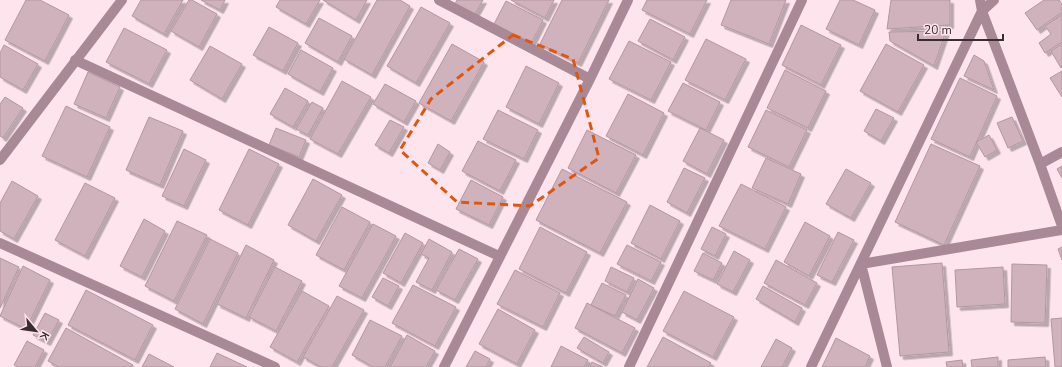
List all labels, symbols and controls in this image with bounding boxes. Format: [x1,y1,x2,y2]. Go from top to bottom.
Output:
scale bar [918,16,1003,42]
text: 20 m [924,22,952,38]
north arrow [16,311,56,351]
text: K [36,329,53,343]

